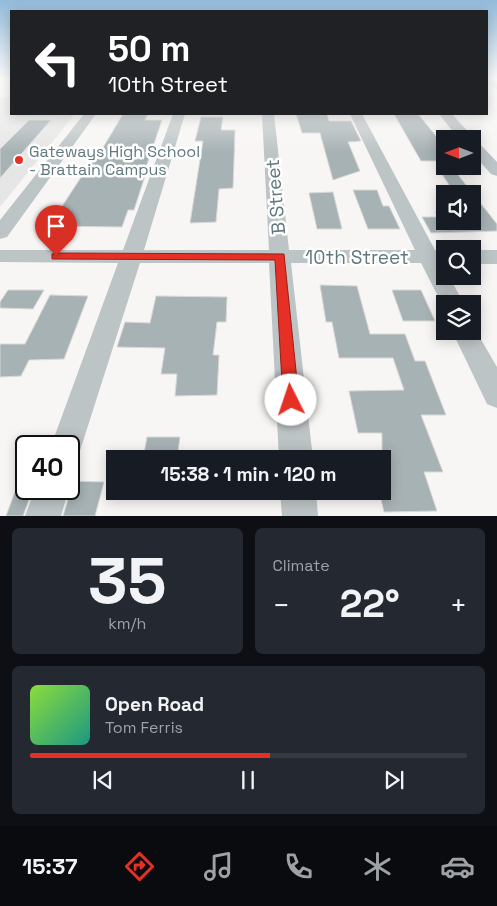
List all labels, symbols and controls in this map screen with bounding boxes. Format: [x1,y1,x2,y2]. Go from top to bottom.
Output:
text: 50 m [108,27,190,71]
icon: left [25,30,90,95]
text: 10th Street [108,70,228,98]
north arrow [436,130,481,175]
map controls [436,130,481,340]
place label: Gateways High School - Brattain Campus [29,141,200,180]
marker: Gateways High School - Brattain Campus [13,154,25,166]
street label: B Street [260,158,291,236]
button: sound [436,185,481,230]
pin [35,205,77,256]
icon: arrive [42,212,70,240]
button: search [436,240,481,285]
street label: 10th Street [305,245,409,270]
button: layers [436,295,481,340]
position arrow [264,373,316,425]
speed limit sign: 40 [15,435,80,500]
text: 15:38 · 1 min · 120 m [161,462,336,487]
text: 35 [88,539,167,622]
text: Climate [273,555,330,576]
text: 22° [340,580,400,628]
text: − [273,587,290,623]
text: + [450,587,467,623]
text: km/h [108,613,146,634]
text: Open Road [105,692,204,717]
text: Tom Ferris [105,717,183,738]
icon: previous [89,766,117,794]
icon: pause [234,766,262,794]
icon: next [380,766,408,794]
icon: directions [122,849,157,884]
icon: music [201,849,236,884]
icon: phone [281,849,316,884]
icon: climate [360,849,395,884]
icon: car [440,849,475,884]
text: 15:37 [22,852,77,880]

